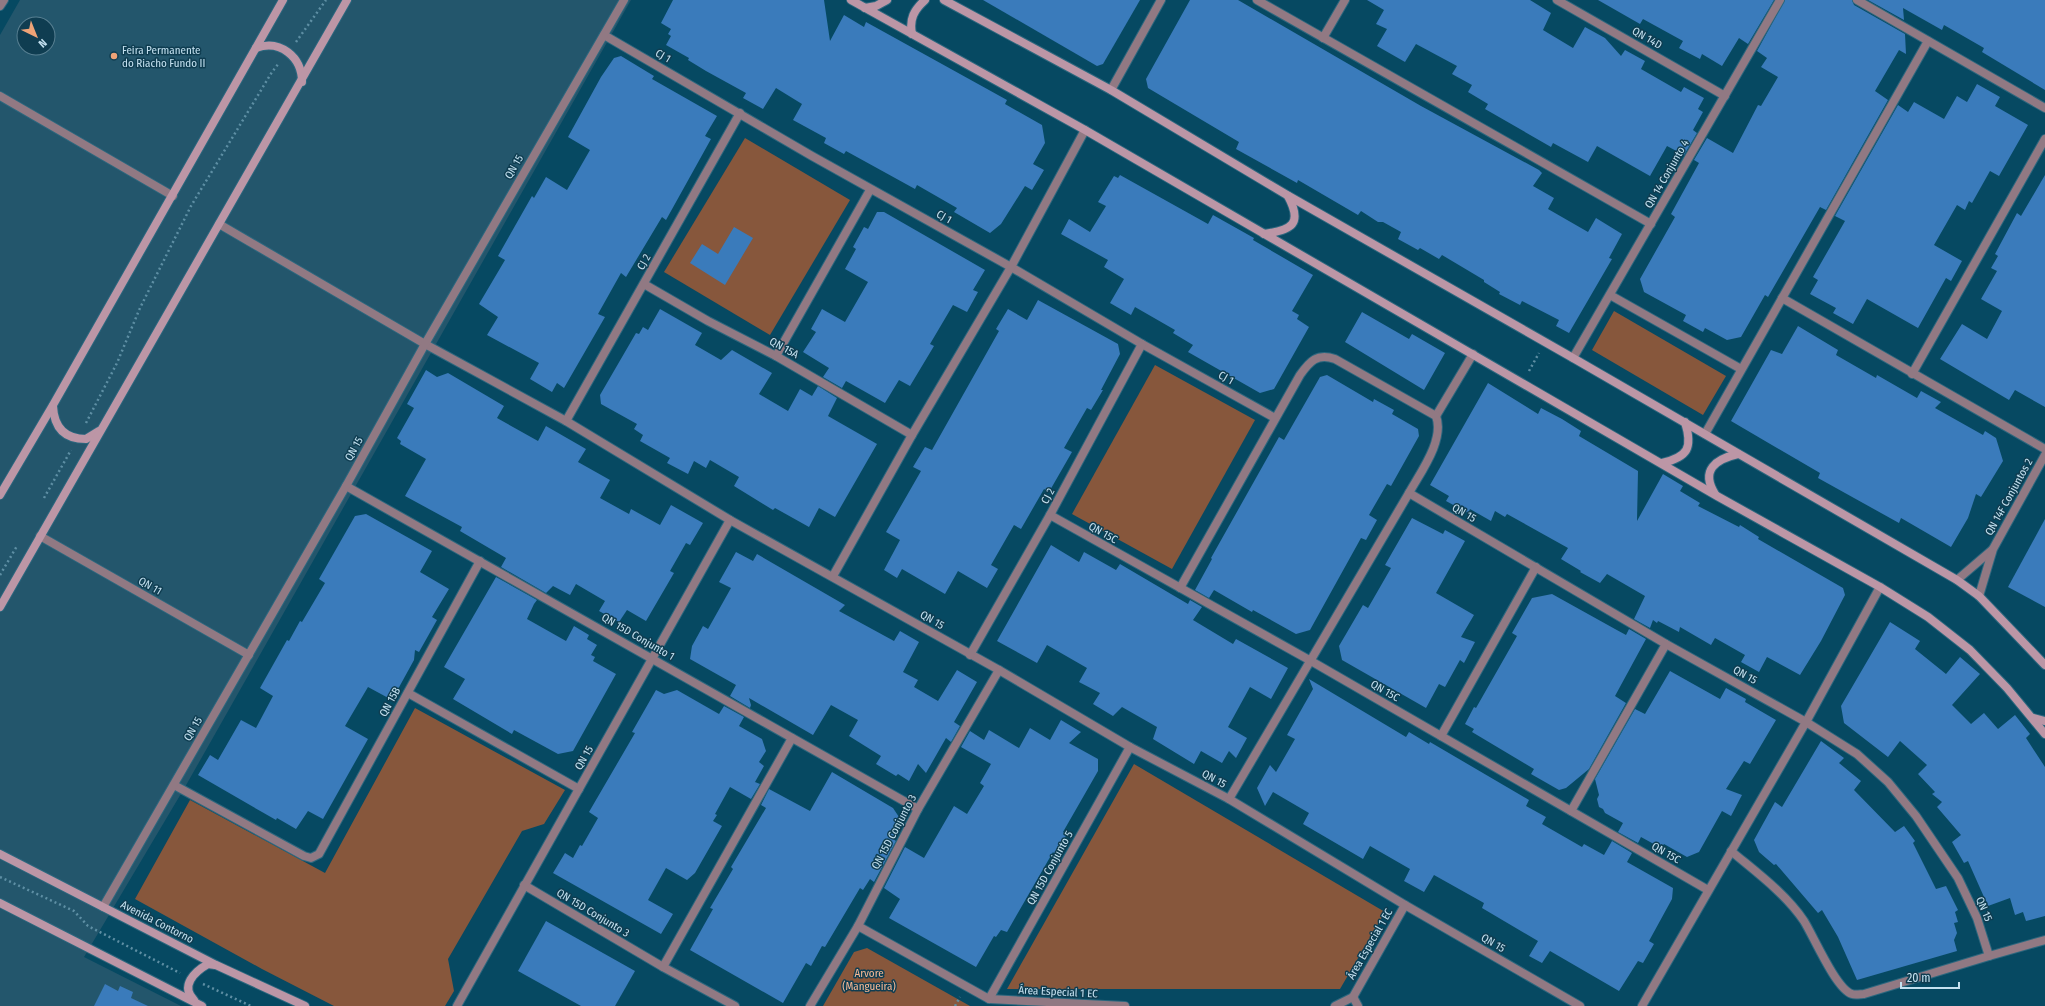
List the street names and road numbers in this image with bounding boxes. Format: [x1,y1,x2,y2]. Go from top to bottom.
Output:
street label: QN 14D [1630,24,1664,52]
street label: CJ 1 [653,47,673,65]
street label: QN 14 Conjunto 4 [1642,137,1692,210]
street label: QN 15 [502,153,526,181]
street label: CJ 1 [934,208,954,226]
street label: CJ 2 [634,252,654,272]
street label: QN 15A [767,335,801,361]
street label: CJ 1 [1216,369,1236,387]
street label: QN 15 [342,435,366,463]
street label: QN 14F Conjuntos 2 [1983,456,2036,538]
street label: CJ 2 [1039,486,1058,506]
street label: QN 15 [1450,501,1478,525]
street label: QN 15C [1086,520,1120,546]
street label: QN 11 [136,574,164,598]
street label: QN 15 [918,608,946,632]
street label: QN 15D Conjunto 1 [599,611,677,663]
street label: QN 15 [1731,663,1759,687]
street label: QN 15C [1368,678,1402,705]
street label: QN 15B [377,685,403,719]
street label: QN 15 [181,715,205,743]
street label: QN 15 [572,744,596,772]
street label: QN 15 [1200,767,1228,791]
street label: QN 15D Conjunto 3 [869,792,919,871]
street label: QN 15D Conjunto 5 [1024,829,1076,907]
street label: QN 15C [1649,840,1683,867]
street label: QN 15D Conjunto 3 [554,886,632,940]
street label: QN 15 [1973,895,1995,923]
street label: Avenida Contorno [118,898,196,946]
street label: Área Especial 1 EC [1344,905,1396,982]
street label: QN 15 [1479,931,1507,955]
street label: Área Especial 1 EC [1018,982,1098,1001]

